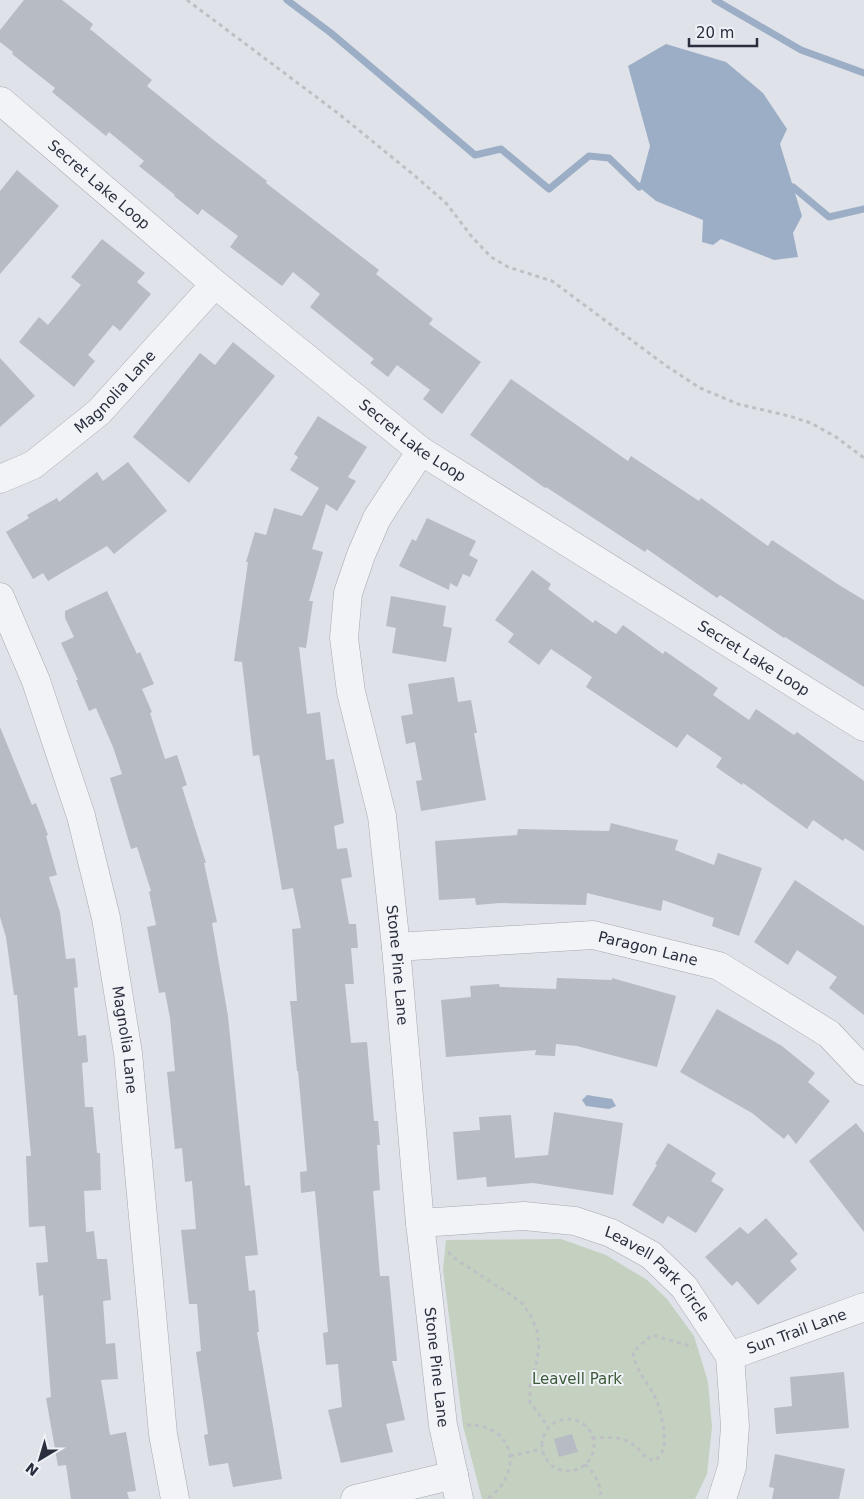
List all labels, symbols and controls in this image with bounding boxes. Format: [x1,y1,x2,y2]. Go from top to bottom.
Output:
scale bar [689,15,756,47]
text: 20 m [696,24,734,42]
street label: Secret Lake Loop [44,136,154,233]
street label: Magnolia Lane [71,347,159,437]
street label: Secret Lake Loop [355,395,469,486]
street label: Secret Lake Loop [694,617,813,700]
street label: Stone Pine Lane [383,904,412,1026]
street label: Paragon Lane [596,928,700,969]
street label: Magnolia Lane [108,984,141,1095]
street label: Leavell Park Circle [602,1223,713,1325]
street label: Sun Trail Lane [744,1305,849,1358]
street label: Stone Pine Lane [421,1306,452,1428]
park label: Leavell Park [532,1370,622,1388]
north arrow [15,1434,65,1484]
text: N [22,1459,42,1479]

